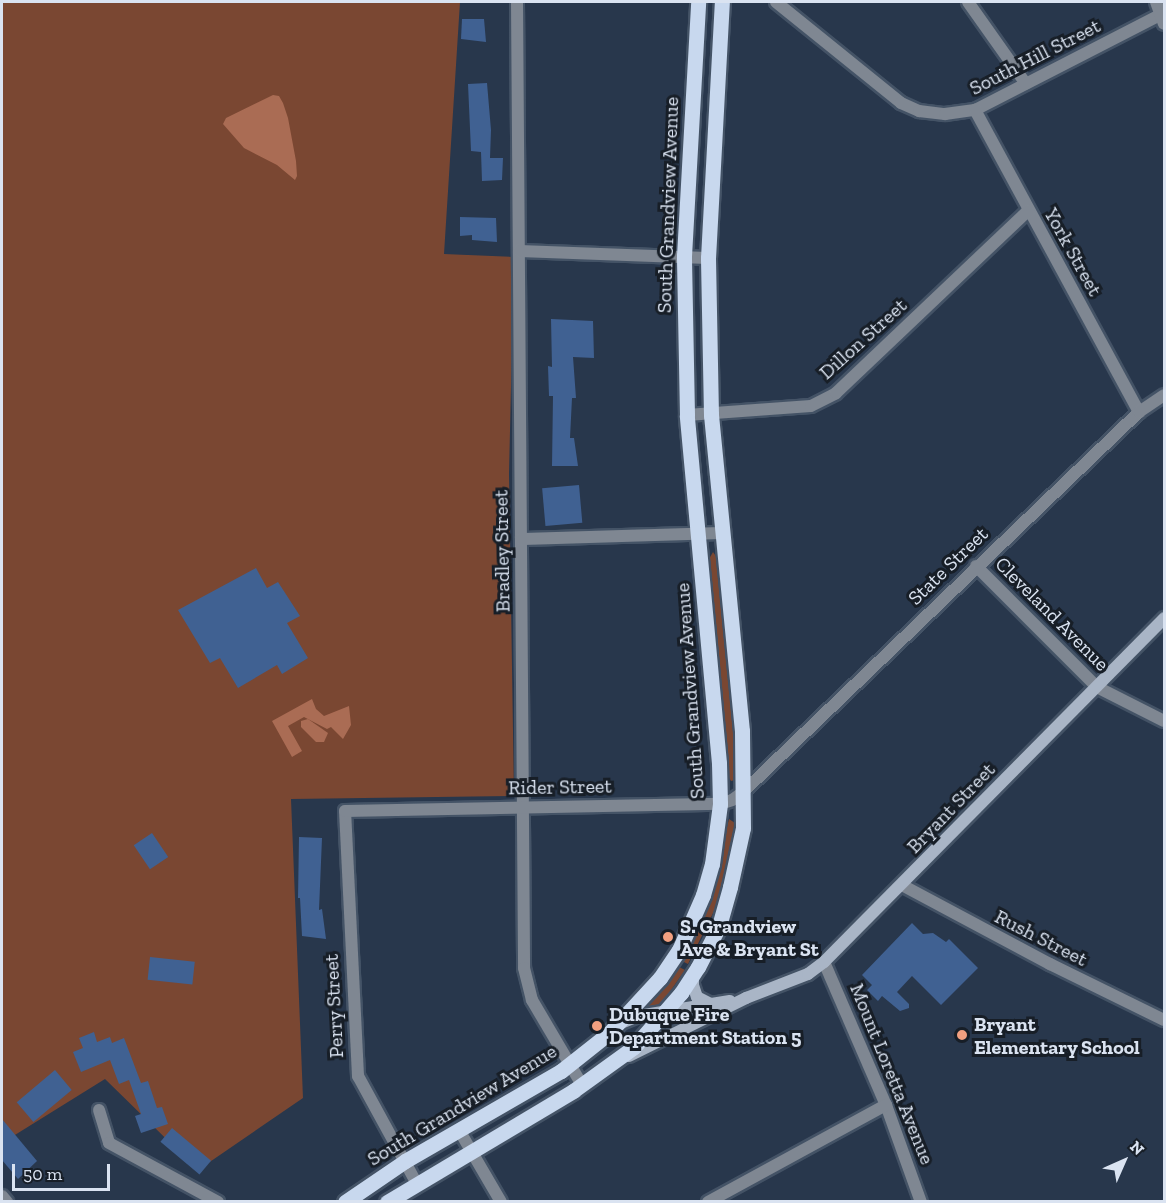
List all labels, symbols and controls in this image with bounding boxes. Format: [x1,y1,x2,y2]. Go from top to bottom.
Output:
street label: South Hill Street [965,14,1105,100]
street label: South Grandview Avenue [652,96,684,314]
street label: York Street [1039,204,1107,300]
street label: Dillon Street [814,294,912,384]
street label: Bradley Street [489,489,515,613]
street label: State Street [903,522,993,610]
street label: Cleveland Avenue [990,552,1114,676]
street label: South Grandview Avenue [670,582,710,800]
street label: Bryant Street [902,758,1000,858]
street label: Rider Street [508,774,612,800]
street label: Rush Street [991,904,1091,972]
place label: S. Grandview Ave & Bryant St [680,914,819,961]
marker: S. Grandview Ave & Bryant St [661,930,675,944]
street label: Perry Street [319,953,349,1059]
street label: Mount Loretta Avenue [845,980,939,1168]
place label: Dubuque Fire Department Station 5 [609,1002,801,1049]
place label: Bryant Elementary School [974,1012,1140,1059]
marker: Dubuque Fire Department Station 5 [590,1019,604,1033]
marker: Bryant Elementary School [955,1028,969,1042]
street label: South Grandview Avenue [363,1039,561,1171]
north arrow [1094,1131,1154,1191]
text: N [1126,1137,1148,1159]
scale bar [15,1152,112,1190]
text: 50 m [23,1163,62,1185]

